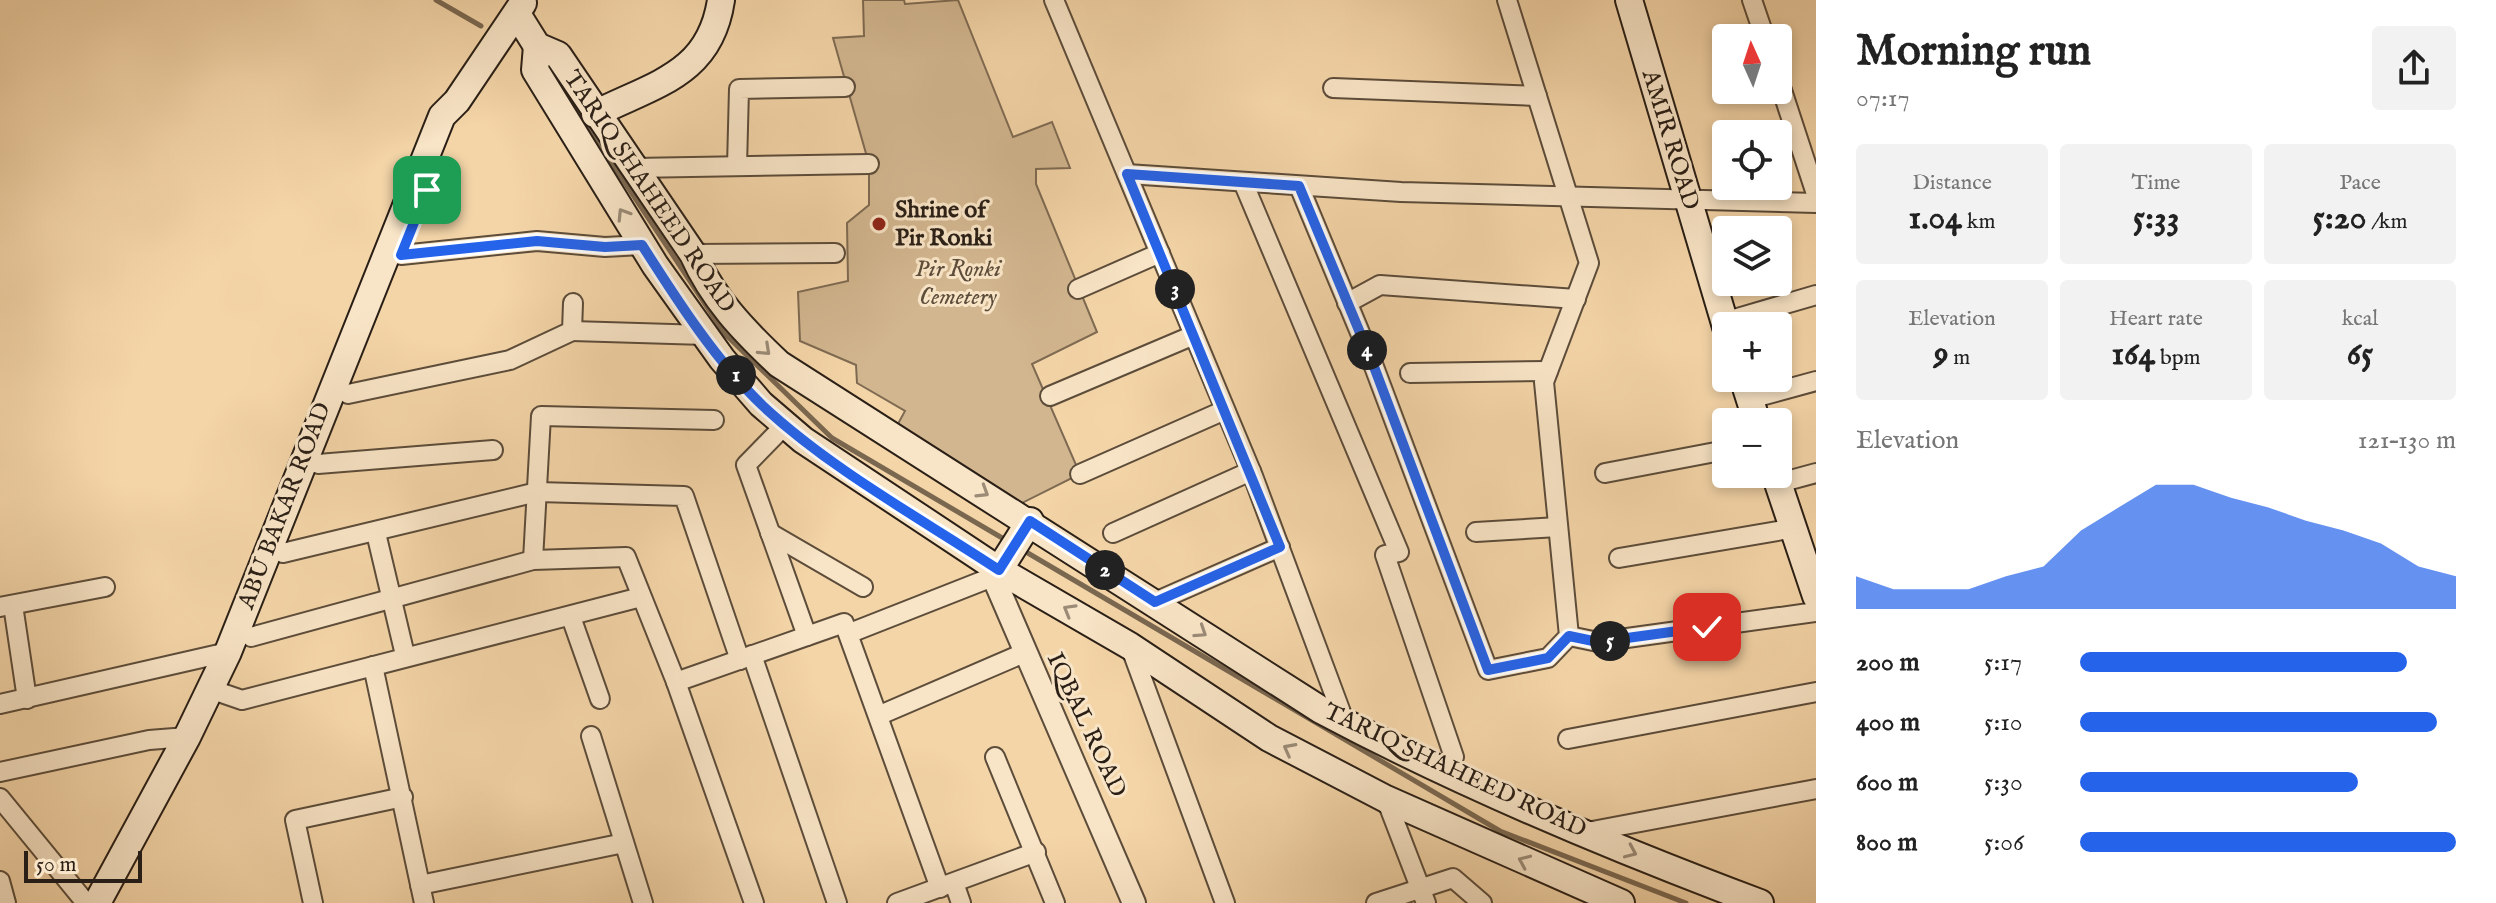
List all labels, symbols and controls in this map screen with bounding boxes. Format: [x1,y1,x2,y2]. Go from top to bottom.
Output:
north arrow [1712,24,1792,104]
map controls [1712,24,1792,488]
text: Morning run [1856,24,2091,80]
button: share [2372,26,2456,110]
street label: TARIQ SHAHEED ROAD [556,65,742,319]
street label: AMIR ROAD [1634,65,1706,214]
text: 07:17 [1856,82,1910,115]
button: locate [1712,120,1792,200]
pin [393,156,461,224]
icon: arrive [405,168,449,212]
text: Distance [1912,169,1992,197]
text: Time [2132,169,2180,197]
text: Pace [2339,169,2381,197]
place label: Shrine of Pir Ronki [895,195,993,254]
text: 1.04 [1909,197,1962,240]
text: 5:33 [2133,197,2179,240]
text: 5:20 [2312,197,2366,240]
one-way arrow [617,208,633,223]
text: km [1962,208,1995,236]
text: /km [2366,208,2408,236]
marker: Shrine of Pir Ronki [870,215,888,233]
button: layers [1712,216,1792,296]
park label: Pir Ronki Cemetery [915,254,1003,313]
pin: 3 [1155,269,1195,309]
text: 3 [1171,275,1179,303]
text: Elevation [1908,305,1996,333]
text: Heart rate [2109,305,2203,333]
text: kcal [2342,305,2378,333]
button: + [1712,312,1792,392]
pin: 4 [1347,330,1387,370]
text: 9 [1934,333,1949,376]
text: 164 [2111,333,2155,376]
text: 65 [2347,333,2373,376]
text: 4 [1362,336,1372,364]
one-way arrow [755,341,770,355]
text: m [1949,344,1970,372]
text: bpm [2155,344,2201,372]
pin: 1 [716,355,756,395]
text: 1 [732,361,740,389]
street label: ABU BAKAR ROAD [231,398,339,615]
button: − [1712,408,1792,488]
text: Elevation [1856,424,1959,457]
text: 121–130 m [2358,424,2456,457]
one-way arrow [974,482,989,497]
pin: 2 [1085,550,1125,590]
text: 2 [1100,556,1110,584]
pin [1673,593,1741,661]
one-way arrow [1063,604,1078,620]
icon: check [1685,605,1729,649]
pin: 5 [1590,621,1630,661]
one-way arrow [1193,623,1207,638]
text: 5 [1606,627,1614,655]
text: 200 m [1856,646,1920,679]
text: 5:17 [1984,646,2022,679]
street label: IQBAL ROAD [1039,648,1133,802]
street label: TARIQ SHAHEED ROAD [1319,696,1591,846]
text: 400 m [1856,706,1920,739]
text: 5:10 [1984,706,2023,739]
one-way arrow [1283,743,1298,758]
text: 600 m [1856,766,1918,799]
text: 5:30 [1984,766,2023,799]
text: 800 m [1856,826,1918,859]
text: 5:06 [1984,826,2024,859]
one-way arrow [1623,842,1638,858]
scale bar [24,847,142,883]
text: 50 m [36,851,77,879]
one-way arrow [1517,855,1532,871]

